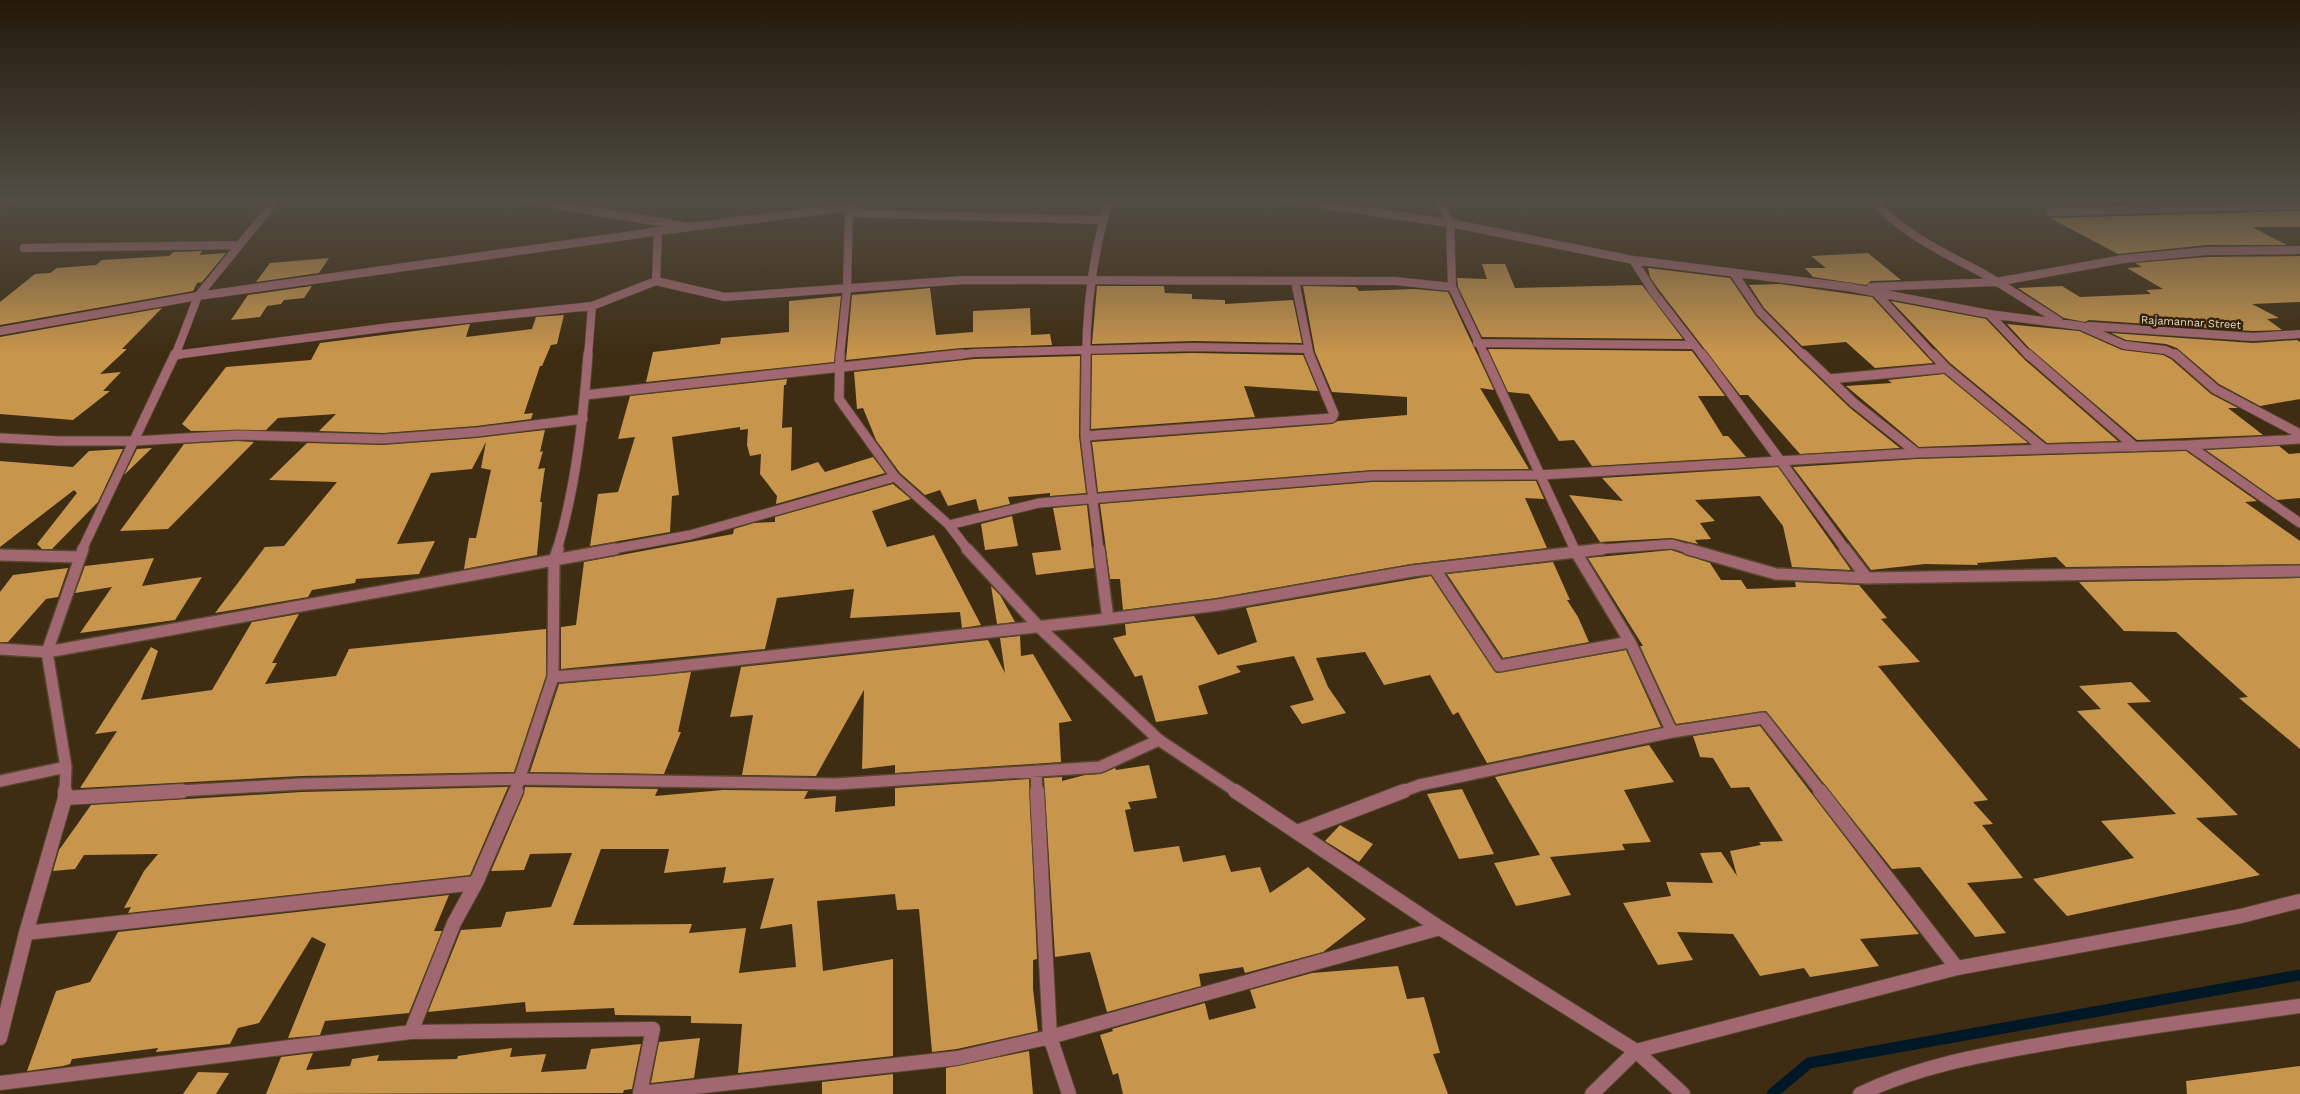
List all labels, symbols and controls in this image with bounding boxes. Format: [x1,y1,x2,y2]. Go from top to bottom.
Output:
street label: Rajamannar Street [2141,313,2242,332]

